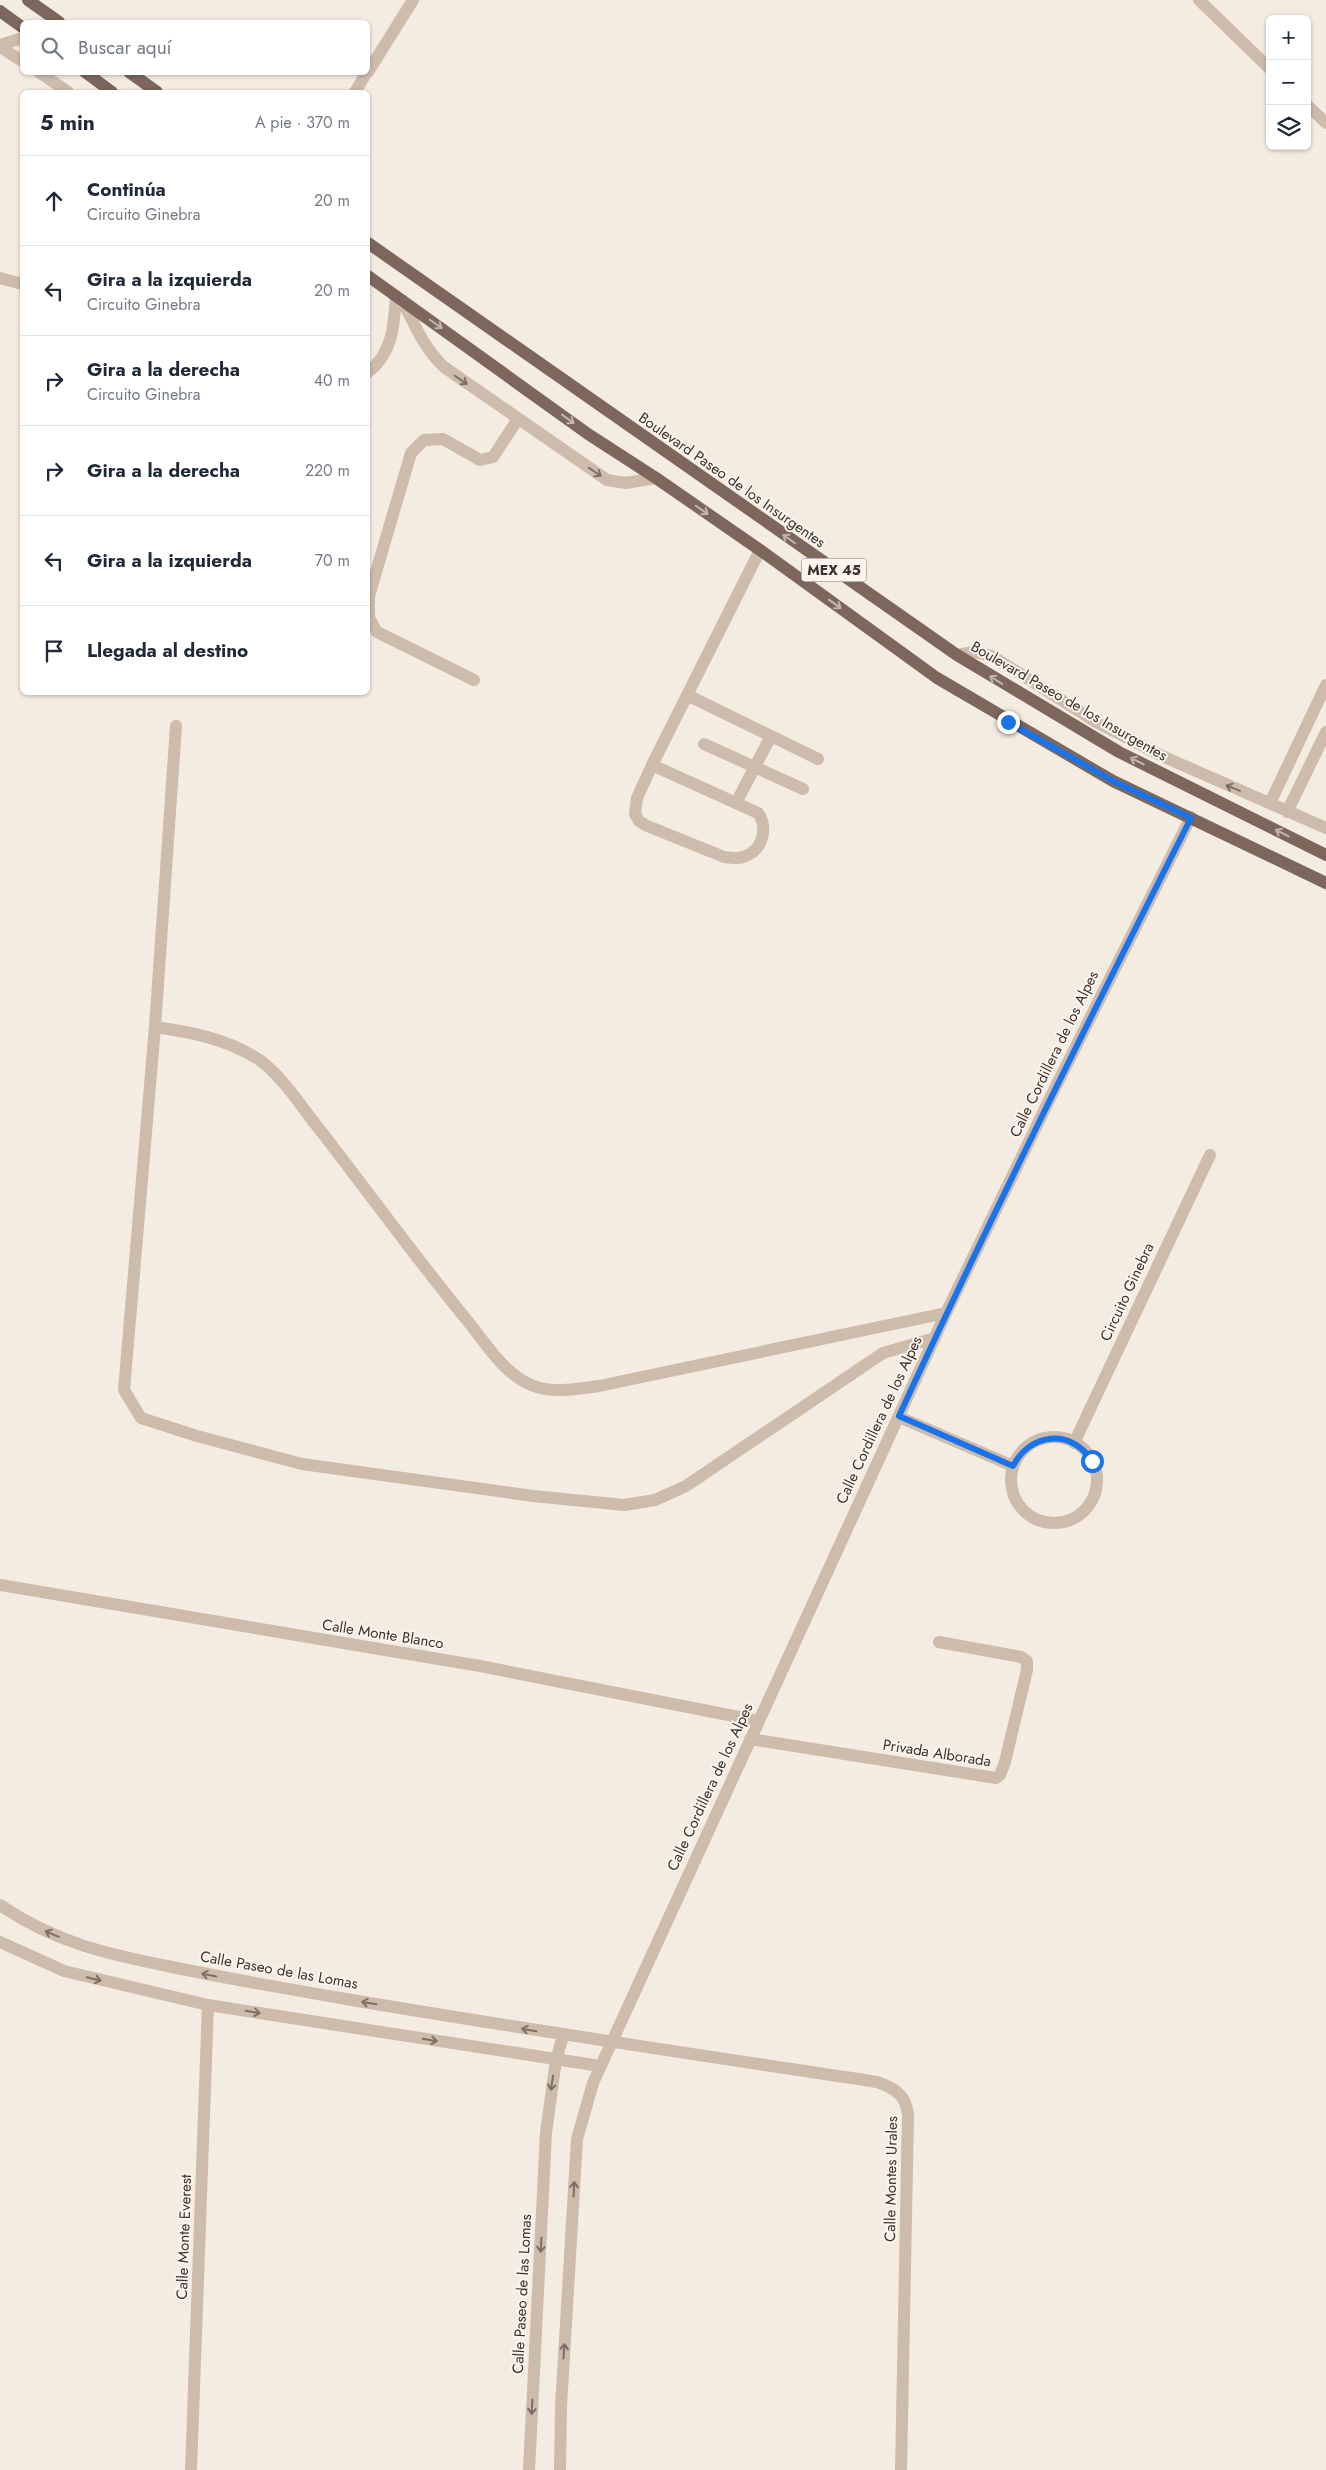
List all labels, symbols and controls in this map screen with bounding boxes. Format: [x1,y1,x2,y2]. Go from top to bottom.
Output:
map controls [1266,15,1311,150]
button: + [1266,15,1311,60]
search box [20,20,370,75]
icon: search [38,34,66,62]
text: Buscar aquí [78,34,172,61]
button: − [1266,60,1311,105]
button: layers [1266,105,1311,150]
text: 5 min [40,108,95,138]
text: A pie · 370 m [255,111,350,134]
text: Continúa [87,176,166,203]
icon: ahead [40,187,68,215]
text: 20 m [314,189,350,212]
text: Circuito Ginebra [87,203,200,226]
text: Gira a la izquierda [87,266,252,293]
icon: left [40,277,68,305]
text: 20 m [314,279,350,302]
text: Circuito Ginebra [87,293,200,316]
one-way arrow [429,319,443,329]
text: Gira a la derecha [87,356,240,383]
icon: right [40,367,68,395]
text: 40 m [314,369,350,392]
one-way arrow [454,375,468,385]
text: Circuito Ginebra [87,383,200,406]
street label: Boulevard Paseo de los Insurgentes [634,407,830,553]
one-way arrow [561,414,575,424]
icon: right [40,457,68,485]
text: Gira a la derecha [87,457,240,484]
text: 220 m [305,459,350,482]
one-way arrow [588,467,602,477]
one-way arrow [695,505,709,515]
one-way arrow [783,534,797,544]
icon: left [40,547,68,575]
text: Gira a la izquierda [87,547,252,574]
text: 70 m [315,549,350,572]
road number: MEX 45 [802,558,866,582]
one-way arrow [828,599,841,610]
street label: Boulevard Paseo de los Insurgentes [967,636,1171,766]
icon: arrive [40,637,68,665]
text: Llegada al destino [87,637,248,664]
one-way arrow [990,674,1004,684]
route end [997,711,1020,734]
one-way arrow [1130,756,1145,765]
one-way arrow [1226,782,1241,792]
one-way arrow [1275,828,1290,838]
street label: Calle Cordillera de los Alpes [1004,967,1104,1141]
street label: Circuito Ginebra [1095,1239,1159,1345]
street label: Calle Cordillera de los Alpes [830,1333,928,1507]
route start [1081,1450,1104,1473]
street label: Calle Monte Blanco [321,1614,445,1654]
street label: Calle Cordillera de los Alpes [661,1700,759,1874]
street label: Privada Alborada [881,1734,993,1772]
one-way arrow [45,1929,60,1939]
street label: Calle Paseo de las Lomas [198,1945,360,1995]
one-way arrow [201,1970,217,1979]
one-way arrow [85,1975,101,1984]
one-way arrow [361,1997,377,2007]
one-way arrow [244,2007,260,2017]
one-way arrow [522,2024,538,2034]
one-way arrow [422,2036,438,2046]
one-way arrow [547,2075,557,2091]
street label: Calle Montes Urales [879,2116,903,2242]
street label: Calle Monte Everest [171,2174,197,2300]
one-way arrow [569,2181,578,2197]
street label: Calle Paseo de las Lomas [507,2214,537,2374]
one-way arrow [536,2237,545,2253]
one-way arrow [560,2344,569,2360]
one-way arrow [528,2399,537,2415]

